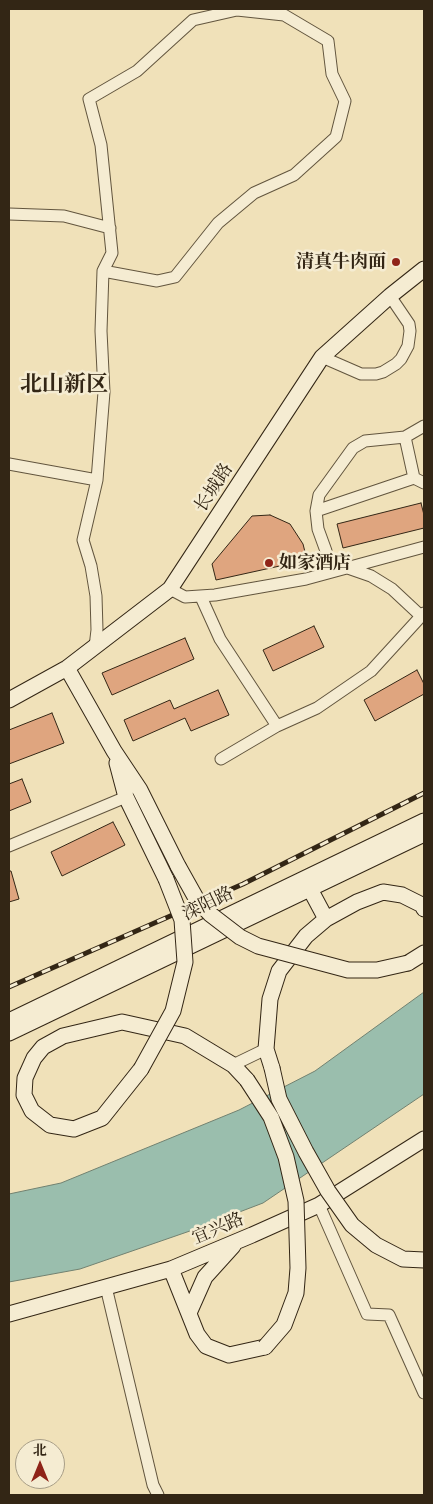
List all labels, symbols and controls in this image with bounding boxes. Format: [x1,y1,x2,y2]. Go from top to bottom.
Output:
place label: 清真牛肉面 [296,251,386,273]
marker: 清真牛肉面 [390,256,402,268]
district label: 北山新区 [20,372,108,398]
street label: 长城路 [190,459,238,517]
place label: 如家酒店 [279,552,351,574]
marker: 如家酒店 [263,557,275,569]
street label: 滦阳路 [179,882,237,926]
street label: 宜兴路 [189,1209,247,1249]
north arrow [15,1439,65,1489]
text: 北 [33,1441,47,1459]

